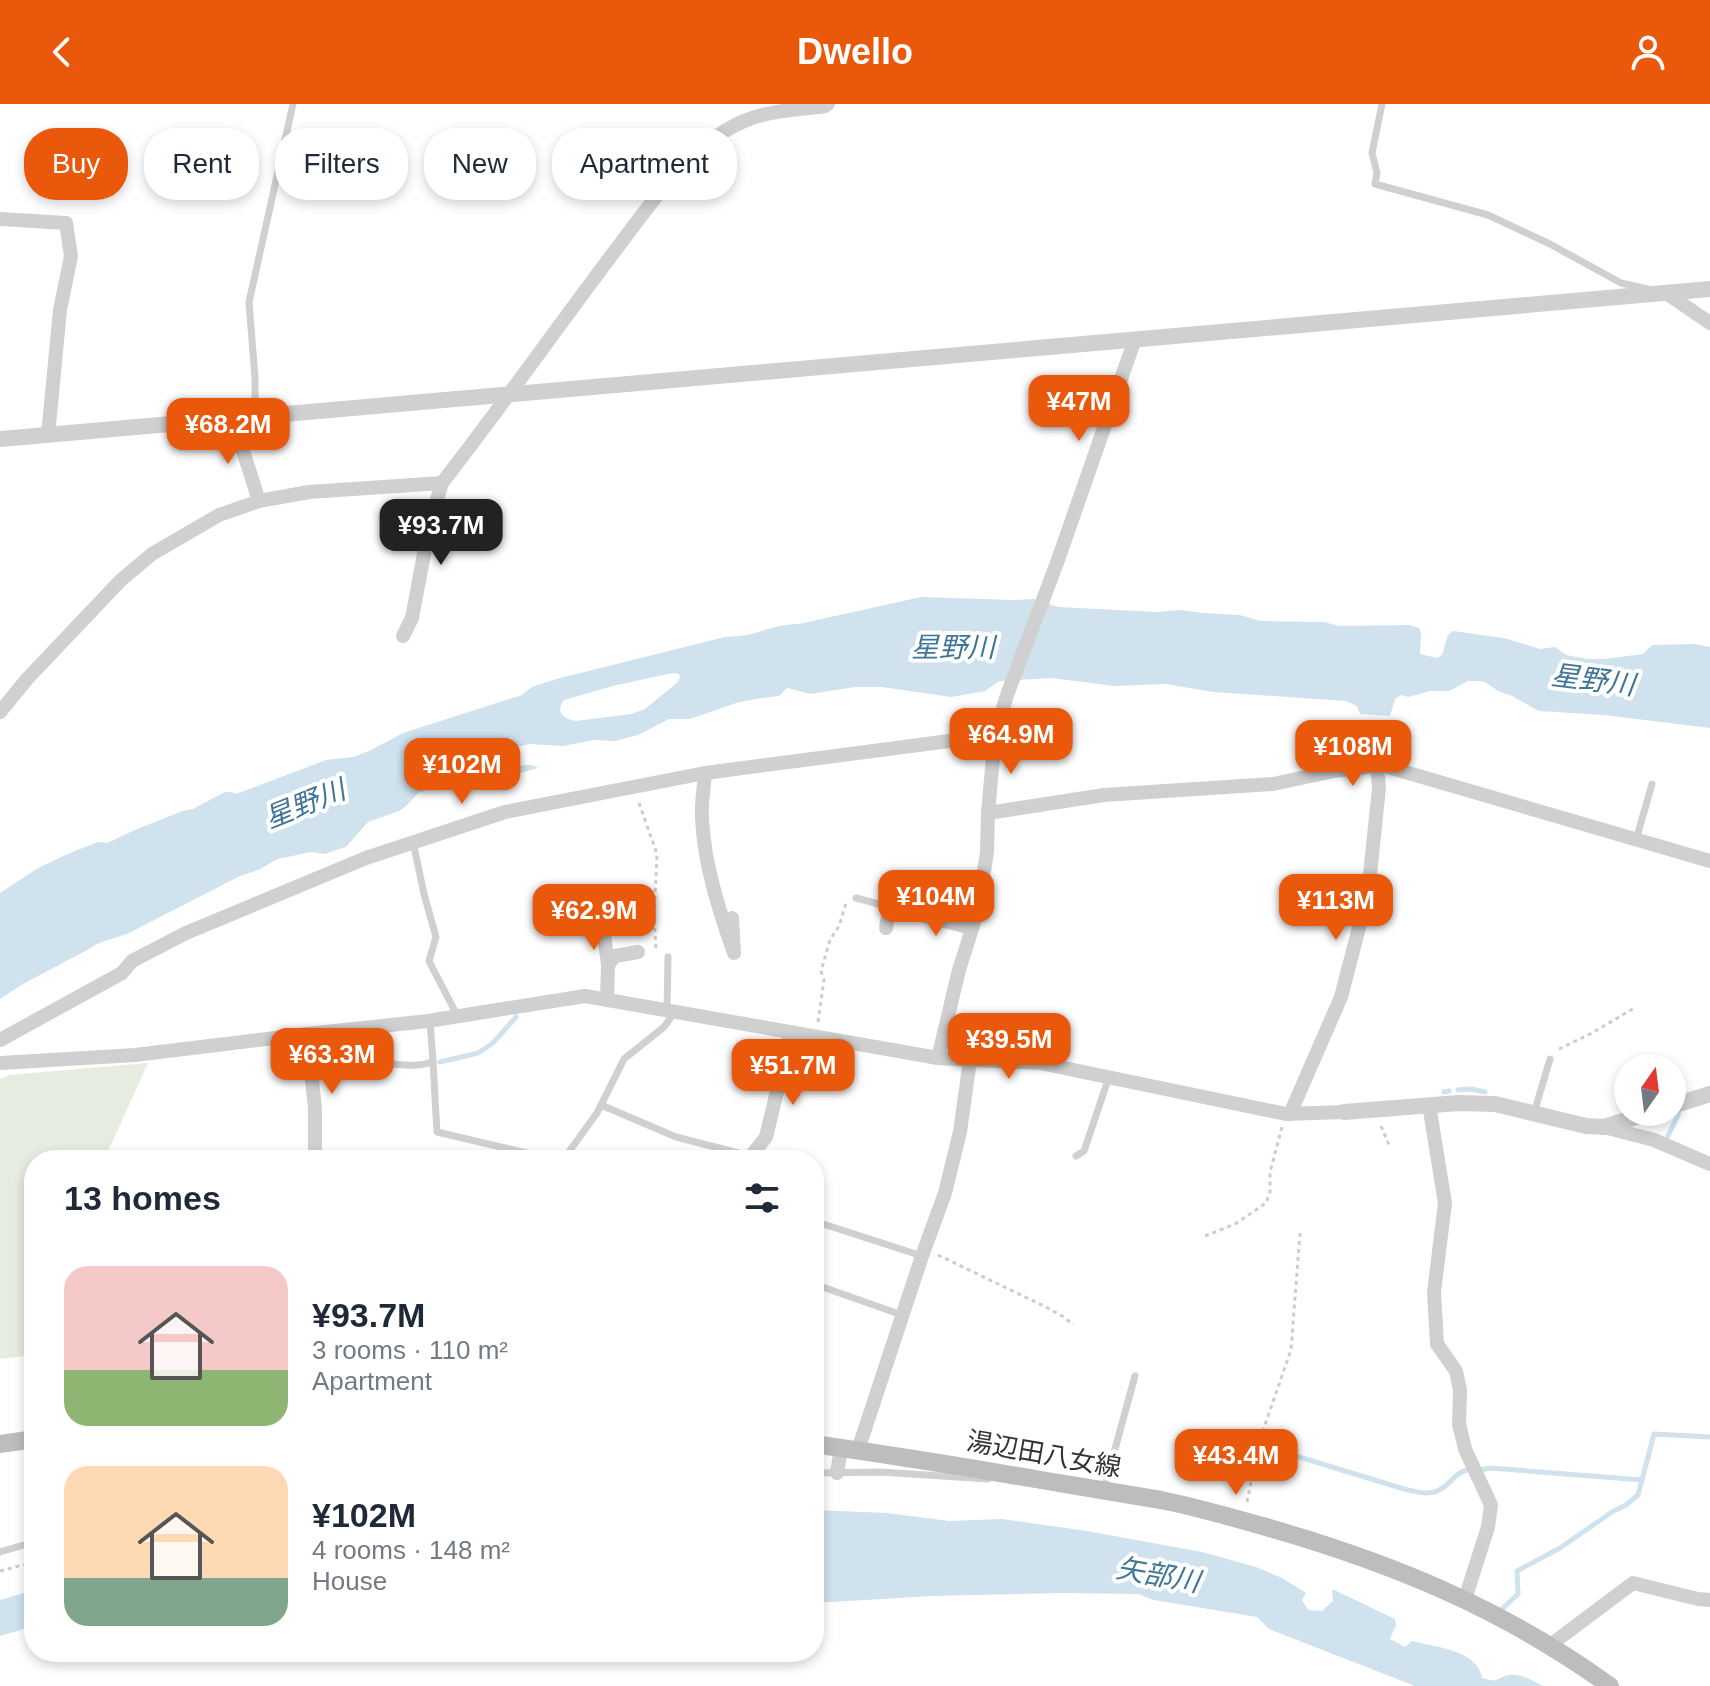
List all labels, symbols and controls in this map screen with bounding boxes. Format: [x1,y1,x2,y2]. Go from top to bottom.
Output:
icon: back [40,30,84,74]
icon: person [1626,30,1670,74]
text: Dwello [797,31,913,72]
chip: Buy [24,128,128,200]
chip: Rent [144,128,259,200]
chip: Filters [275,128,408,200]
chip: New [424,128,536,200]
chip: Apartment [552,128,737,200]
pin: ¥47M [1032,375,1126,443]
text: ¥47M [1046,386,1112,416]
pin: ¥68.2M [163,398,293,466]
text: ¥68.2M [185,409,271,439]
pin: ¥93.7M [376,499,506,567]
text: ¥93.7M [398,510,484,540]
water label: 星野川 [911,632,998,663]
water label: 星野川 [1549,659,1640,701]
pin: ¥64.9M [946,708,1076,776]
text: ¥64.9M [968,719,1054,749]
pin: ¥108M [1297,720,1409,788]
text: ¥108M [1313,731,1393,761]
pin: ¥102M [406,738,518,806]
text: ¥102M [422,749,502,779]
water label: 星野川 [260,773,353,834]
pin: ¥104M [880,870,992,938]
pin: ¥113M [1280,874,1392,942]
text: ¥104M [896,881,976,911]
pin: ¥62.9M [529,884,659,952]
text: ¥113M [1297,885,1375,915]
text: ¥62.9M [551,895,637,925]
pin: ¥39.5M [944,1013,1074,1081]
text: ¥39.5M [966,1024,1052,1054]
pin: ¥63.3M [267,1028,397,1096]
text: ¥63.3M [289,1039,375,1069]
pin: ¥51.7M [728,1039,858,1107]
text: ¥51.7M [750,1050,836,1080]
north arrow [1614,1054,1686,1126]
map controls [1614,1054,1686,1126]
icon: filters [740,1176,784,1220]
text: 13 homes [64,1179,221,1217]
text: ¥93.7M [312,1296,425,1334]
icon: home [128,1298,224,1394]
text: 3 rooms · 110 m² [312,1335,508,1365]
text: Apartment [312,1366,432,1396]
street label: 湯辺田八女線 [965,1426,1123,1482]
pin: ¥43.4M [1171,1429,1301,1497]
text: ¥43.4M [1193,1440,1279,1470]
text: ¥102M [312,1496,416,1534]
icon: home [128,1498,224,1594]
text: 4 rooms · 148 m² [312,1535,510,1565]
water label: 矢部川 [1114,1552,1205,1598]
text: House [312,1566,387,1596]

